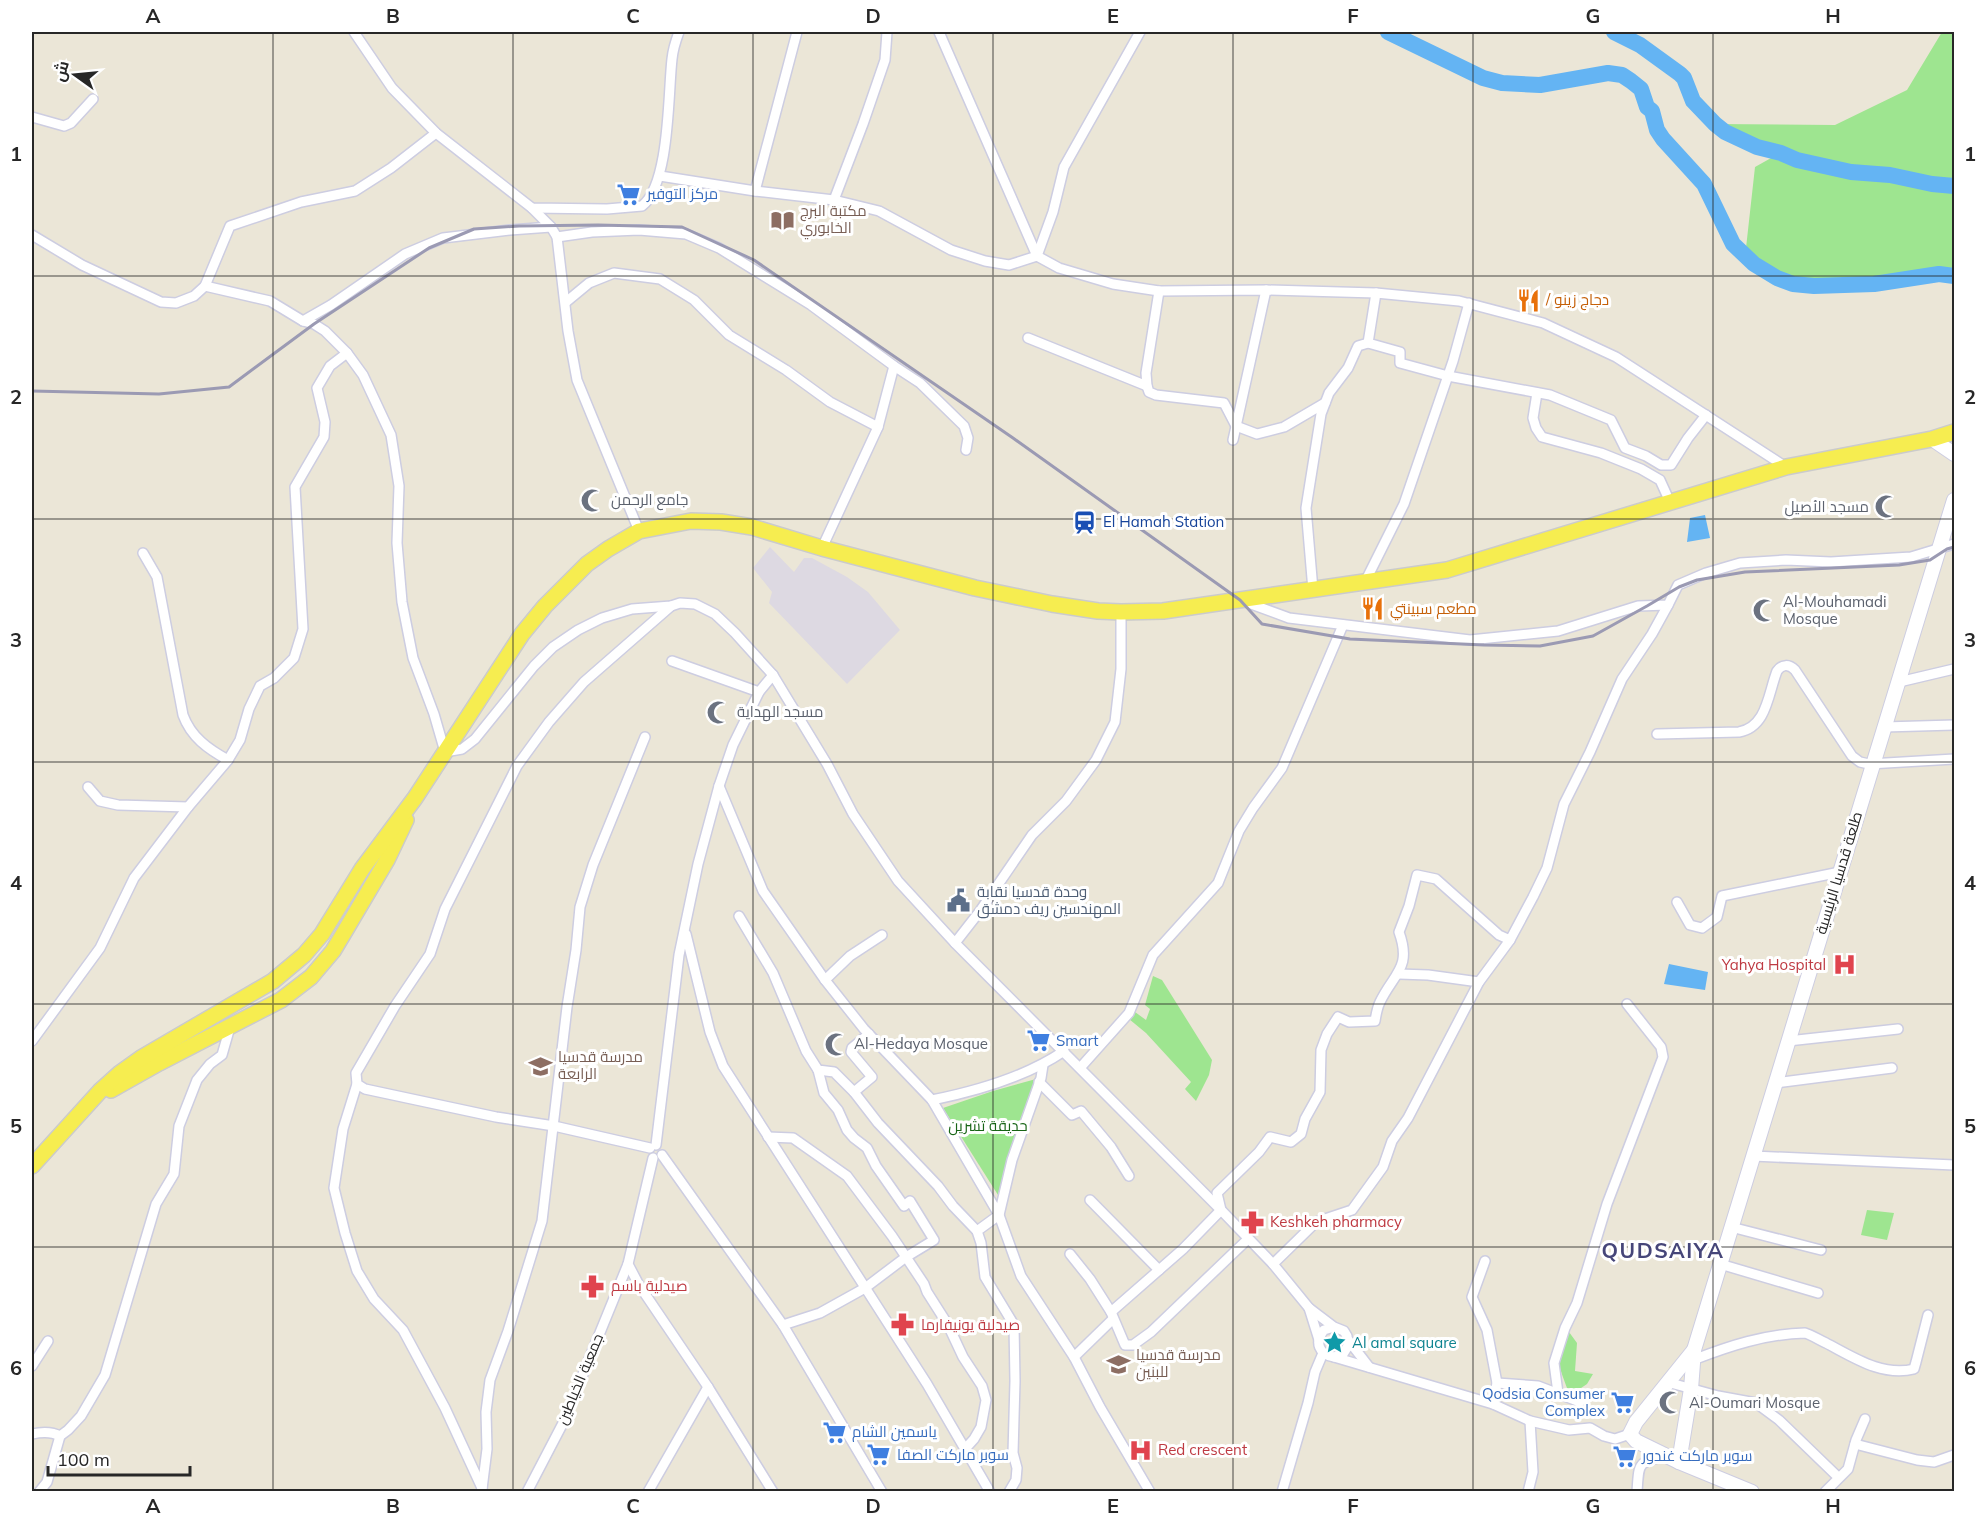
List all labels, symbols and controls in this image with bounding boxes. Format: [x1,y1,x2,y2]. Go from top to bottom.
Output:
text: A [146,3,161,28]
text: B [386,3,400,28]
text: C [626,3,640,28]
text: D [865,3,881,28]
text: E [1107,3,1119,28]
text: F [1347,3,1359,28]
text: G [1586,3,1600,28]
text: H [1825,3,1841,28]
north arrow [45,45,105,105]
text: ش [48,59,73,84]
text: 1 [10,141,22,166]
text: 1 [1964,141,1976,166]
supermarket icon: مركز التوفير [616,181,642,207]
place label: مركز التوفير [646,184,718,203]
place label: مكتبة البرج الخابوري [800,201,867,240]
library icon: مكتبة البرج الخابوري [769,207,795,233]
restaurant icon: / دجاج زينو [1515,287,1541,313]
place label: / دجاج زينو [1545,290,1609,311]
text: 2 [10,384,22,409]
text: 2 [1964,384,1976,409]
mosque icon: جامع الرحمن [580,487,606,513]
place label: جامع الرحمن [611,490,688,511]
mosque icon: مسجد الأصيل [1874,494,1900,520]
place label: مسجد الأصيل [1785,497,1869,517]
station icon: El Hamah Station [1072,509,1098,535]
place label: El Hamah Station [1103,512,1224,531]
place label: Al-Mouhamadi Mosque [1783,592,1887,628]
restaurant icon: مطعم سبينتي [1359,596,1385,622]
mosque icon: Al-Mouhamadi Mosque [1752,598,1778,624]
place label: مطعم سبينتي [1390,599,1477,621]
text: 3 [10,627,22,652]
text: 3 [1964,627,1976,652]
mosque icon: مسجد الهداية [706,699,732,725]
place label: مسجد الهداية [737,702,823,722]
street label: طلعة قدسيا الرئيسية [1811,809,1866,936]
text: 4 [10,870,22,895]
text: 4 [1964,870,1976,895]
place label: وحدة قدسيا نقابة المهندسين ريف دمشق [977,882,1121,919]
public building icon: وحدة قدسيا نقابة المهندسين ريف دمشق [946,888,972,914]
hospital icon: Yahya Hospital [1831,952,1857,978]
place label: Yahya Hospital [1721,955,1826,974]
supermarket icon: Smart [1025,1028,1051,1054]
mosque icon: Al-Hedaya Mosque [823,1031,849,1057]
place label: Smart [1056,1031,1099,1050]
place label: Al-Hedaya Mosque [854,1034,988,1053]
place label: مدرسة قدسيا الرابعة [558,1047,643,1083]
school or university icon: مدرسة قدسيا الرابعة [527,1053,553,1079]
text: 5 [10,1113,22,1138]
text: 5 [1964,1113,1976,1138]
park label: حديقة تشرين [948,1116,1028,1136]
pharmacy icon: Keshkeh pharmacy [1239,1209,1265,1235]
place label: Keshkeh pharmacy [1270,1212,1402,1231]
district label: QUDSAIYA [1602,1237,1724,1263]
pharmacy icon: صيدلية باسم [580,1273,606,1299]
place label: صيدلية باسم [611,1276,688,1296]
pharmacy icon: صيدلية يونيفارما [890,1312,916,1338]
place label: صيدلية يونيفارما [921,1315,1020,1334]
street label: جمعية الخياطين [552,1330,608,1428]
place icon: Al amal square [1321,1330,1347,1356]
place label: Al amal square [1352,1333,1457,1352]
place label: مدرسة قدسيا للبنين [1136,1345,1221,1382]
school or university icon: مدرسة قدسيا للبنين [1105,1351,1131,1377]
text: 6 [10,1355,22,1380]
text: 6 [1964,1355,1976,1380]
place label: Qodsia Consumer Complex [1482,1384,1606,1420]
supermarket icon: Qodsia Consumer Complex [1610,1390,1636,1416]
mosque icon: Al-Oumari Mosque [1658,1390,1684,1416]
place label: Al-Oumari Mosque [1689,1393,1820,1412]
supermarket icon: ياسمين الشام [821,1419,847,1445]
place label: ياسمين الشام [852,1422,937,1442]
hospital icon: Red crescent [1127,1437,1153,1463]
scale bar [48,1439,190,1477]
place label: Red crescent [1158,1440,1247,1459]
supermarket icon: سوبر ماركت الصفا [866,1442,892,1468]
supermarket icon: سوبر ماركت غندور [1611,1443,1637,1469]
place label: سوبر ماركت الصفا [897,1445,1009,1464]
place label: سوبر ماركت غندور [1641,1446,1752,1465]
text: 100 m [57,1448,110,1471]
text: A [146,1493,161,1518]
text: B [386,1493,400,1518]
text: C [626,1493,640,1518]
text: D [865,1493,881,1518]
text: E [1107,1493,1119,1518]
text: F [1347,1493,1359,1518]
text: G [1586,1493,1600,1518]
text: H [1825,1493,1841,1518]

